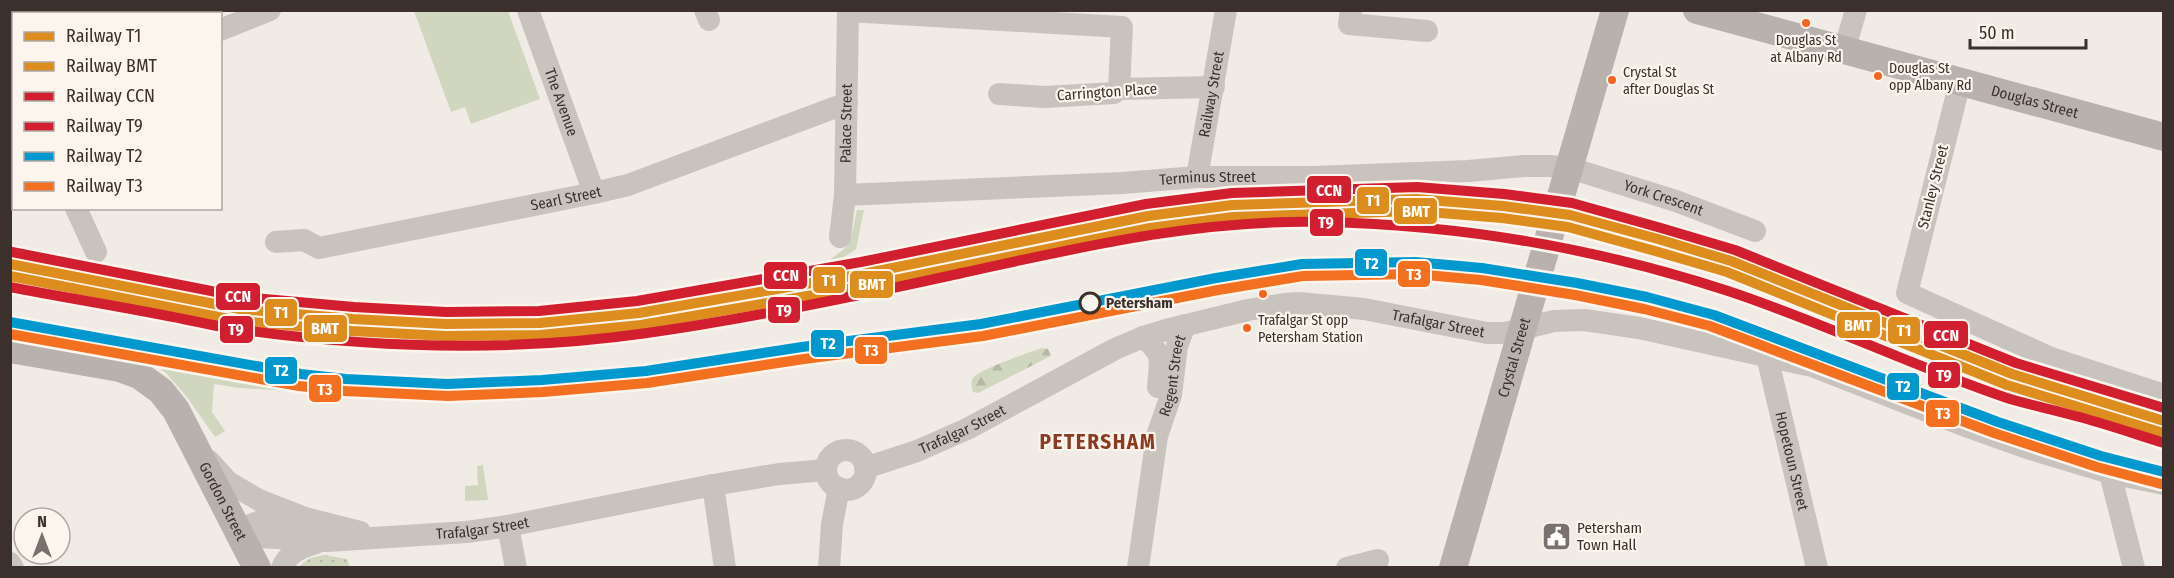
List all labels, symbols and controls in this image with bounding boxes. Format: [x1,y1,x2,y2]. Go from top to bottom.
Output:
legend [12,12,222,210]
scale bar [1970,12,2086,50]
marker: Douglas St at Albany Rd [1800,17,1812,29]
text: 50 m [1979,22,2015,44]
text: Railway T1 [66,25,141,47]
place label: Douglas St at Albany Rd [1770,32,1842,66]
street label: Railway Street [1195,50,1228,139]
text: Railway BMT [66,55,157,77]
place label: Douglas St opp Albany Rd [1889,60,1972,94]
place label: Crystal St after Douglas St [1623,64,1715,98]
street label: The Avenue [541,66,582,139]
marker: Douglas St opp Albany Rd [1872,70,1884,82]
marker: Crystal St after Douglas St [1606,74,1618,86]
street label: Carrington Place [1056,80,1158,104]
street label: Douglas Street [1989,81,2080,122]
street label: Palace Street [837,83,856,163]
text: Railway CCN [66,85,155,107]
text: Railway T9 [66,115,143,137]
street label: Stanley Street [1914,143,1952,231]
text: Railway T2 [66,145,142,167]
street label: Terminus Street [1159,168,1256,189]
text: Railway T3 [66,175,143,197]
line badge: CCN [1306,175,1352,204]
street label: York Crescent [1621,176,1706,220]
text: CCN [1316,181,1342,200]
street label: Searl Street [529,183,603,214]
line badge: T1 [1356,186,1390,215]
text: T1 [1366,191,1380,210]
line badge: BMT [1393,197,1438,225]
text: BMT [1402,202,1430,221]
line badge: T9 [1309,208,1344,237]
text: T9 [1318,213,1334,232]
line badge: T2 [1354,248,1388,277]
text: T2 [1363,254,1379,273]
line badge: T3 [1397,260,1431,288]
line badge: CCN [763,261,808,290]
text: T3 [1406,265,1422,284]
text: CCN [773,266,799,285]
line badge: T1 [812,266,846,294]
line badge: BMT [849,270,894,299]
text: T1 [822,271,836,290]
text: BMT [858,275,886,294]
line badge: CCN [215,282,261,311]
text: CCN [225,287,251,306]
unlabelled marker [1257,288,1269,300]
marker: Petersham [1079,292,1101,314]
place label: Petersham [1106,294,1173,312]
line badge: T9 [767,296,801,324]
line badge: T1 [264,298,298,327]
text: T9 [776,301,792,320]
text: T1 [274,303,288,322]
street label: Trafalgar Street [1390,306,1486,341]
line badge: BMT [1836,311,1881,339]
place label: Trafalgar St opp Petersham Station [1258,312,1363,346]
line badge: BMT [303,314,348,343]
line badge: T9 [219,315,254,344]
street label: Crystal Street [1494,316,1534,400]
text: BMT [1844,316,1872,335]
line badge: T1 [1887,316,1921,345]
text: BMT [311,319,339,338]
text: T9 [228,320,244,339]
line badge: CCN [1923,320,1969,349]
text: T1 [1897,321,1911,340]
marker: Trafalgar St opp Petersham Station [1241,322,1253,334]
text: CCN [1933,326,1959,345]
line badge: T2 [810,329,845,358]
street label: Regent Street [1155,332,1190,419]
text: T2 [820,334,836,353]
line badge: T3 [854,336,888,365]
text: T3 [863,341,879,360]
line badge: T2 [264,356,298,385]
text: T2 [273,361,289,380]
line badge: T9 [1927,361,1961,389]
text: T9 [1936,366,1952,385]
line badge: T2 [1886,372,1920,401]
line badge: T3 [308,374,342,403]
text: T2 [1895,377,1911,396]
text: T3 [317,380,333,399]
line badge: T3 [1925,399,1960,428]
street label: Trafalgar Street [916,401,1009,458]
text: T3 [1935,404,1951,423]
street label: Hopetoun Street [1771,410,1812,513]
district label: PETERSHAM [1040,429,1156,455]
street label: Gordon Street [195,459,250,544]
north arrow [12,506,72,566]
text: N [37,512,47,531]
street label: Trafalgar Street [435,513,531,543]
place label: Petersham Town Hall [1577,519,1642,554]
public building icon: Petersham Town Hall [1540,521,1572,553]

